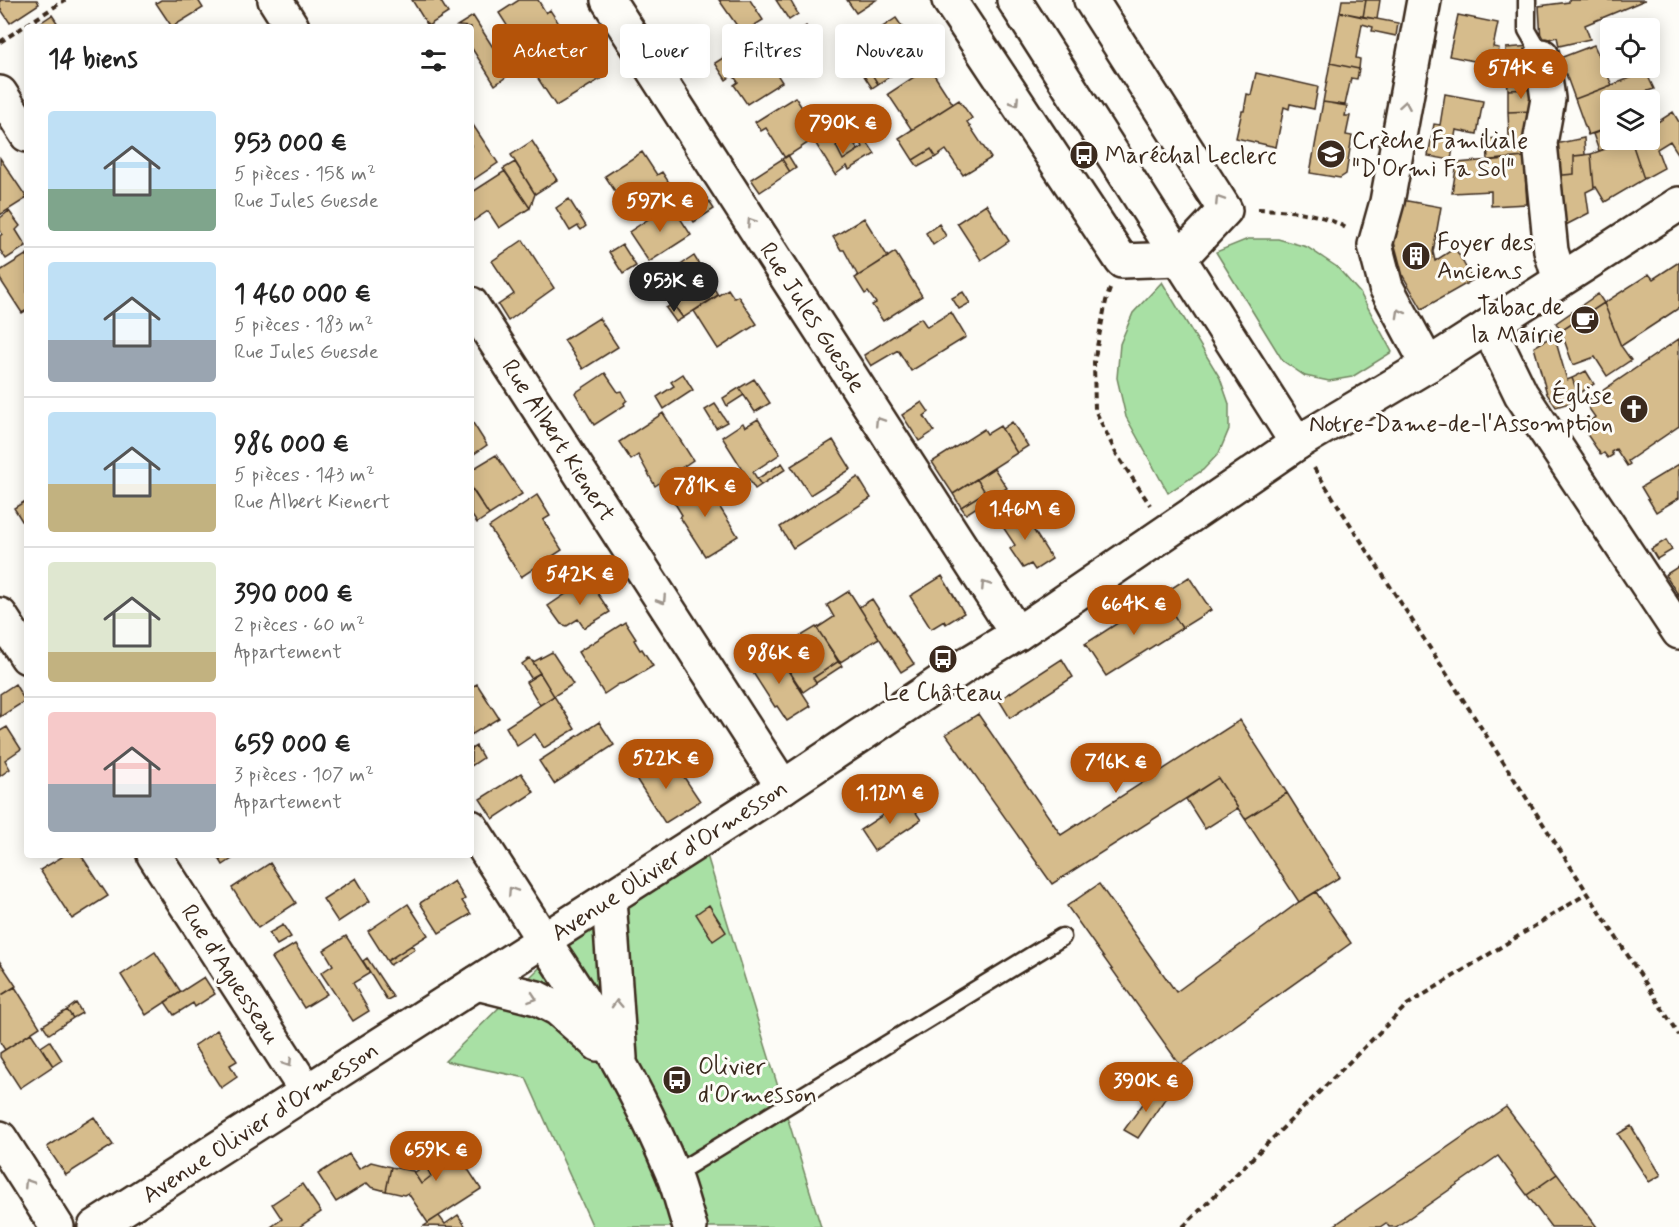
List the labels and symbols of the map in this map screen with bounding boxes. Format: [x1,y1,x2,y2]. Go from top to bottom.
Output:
pin: 574K € [1472,49,1570,100]
one-way arrow [1008,95,1019,106]
one-way arrow [1398,101,1411,111]
pin: 790K € [794,104,892,155]
place label: Crèche Familiale "D'Ormi Fa Sol" [1352,126,1528,185]
school or university icon: Crèche Familiale "D'Ormi Fa Sol" [1315,138,1347,170]
bus stop icon: Maréchal Leclerc [1068,139,1100,171]
place label: Maréchal Leclerc [1105,141,1277,172]
pin: 597K € [611,182,709,233]
one-way arrow [1215,195,1226,206]
one-way arrow [747,217,758,228]
place label: Foyer des Anciens [1437,228,1534,287]
street label: Rue Jules Guesde [752,237,872,399]
building icon: Foyer des Anciens [1400,240,1432,272]
pin: 953K € [625,262,723,313]
place label: Tabac de la Mairie [1472,292,1564,351]
cafe icon: Tabac de la Mairie [1569,304,1601,336]
one-way arrow [1396,309,1407,319]
street label: Rue Albert Kienert [494,354,622,528]
place label: Église Notre-Dame-de-l'Assomption [1309,379,1613,440]
church icon: Église Notre-Dame-de-l'Assomption [1618,393,1650,425]
one-way arrow [875,417,887,427]
pin: 781K € [656,467,754,518]
pin: 1.46M € [970,490,1080,541]
pin: 542K € [531,555,629,606]
one-way arrow [981,581,992,592]
pin: 664K € [1085,585,1183,636]
one-way arrow [655,593,666,604]
pin: 986K € [730,634,828,685]
bus stop icon: Le Château [927,643,959,675]
place label: Le Château [883,678,1003,709]
pin: 522K € [617,739,715,790]
pin: 716K € [1067,743,1165,794]
street label: Avenue Olivier d'Ormesson [546,773,794,949]
pin: 1.12M € [835,774,945,825]
one-way arrow [508,887,520,897]
street label: Rue d'Aguesseau [173,899,287,1051]
one-way arrow [527,991,538,1004]
one-way arrow [610,1000,623,1009]
street label: Avenue Olivier d'Ormesson [137,1035,385,1211]
place label: Olivier d'Ormesson [698,1052,817,1111]
one-way arrow [281,1056,292,1067]
pin: 390K € [1097,1062,1195,1113]
bus stop icon: Olivier d'Ormesson [661,1064,693,1096]
pin: 659K € [387,1131,485,1182]
one-way arrow [25,1178,36,1189]

